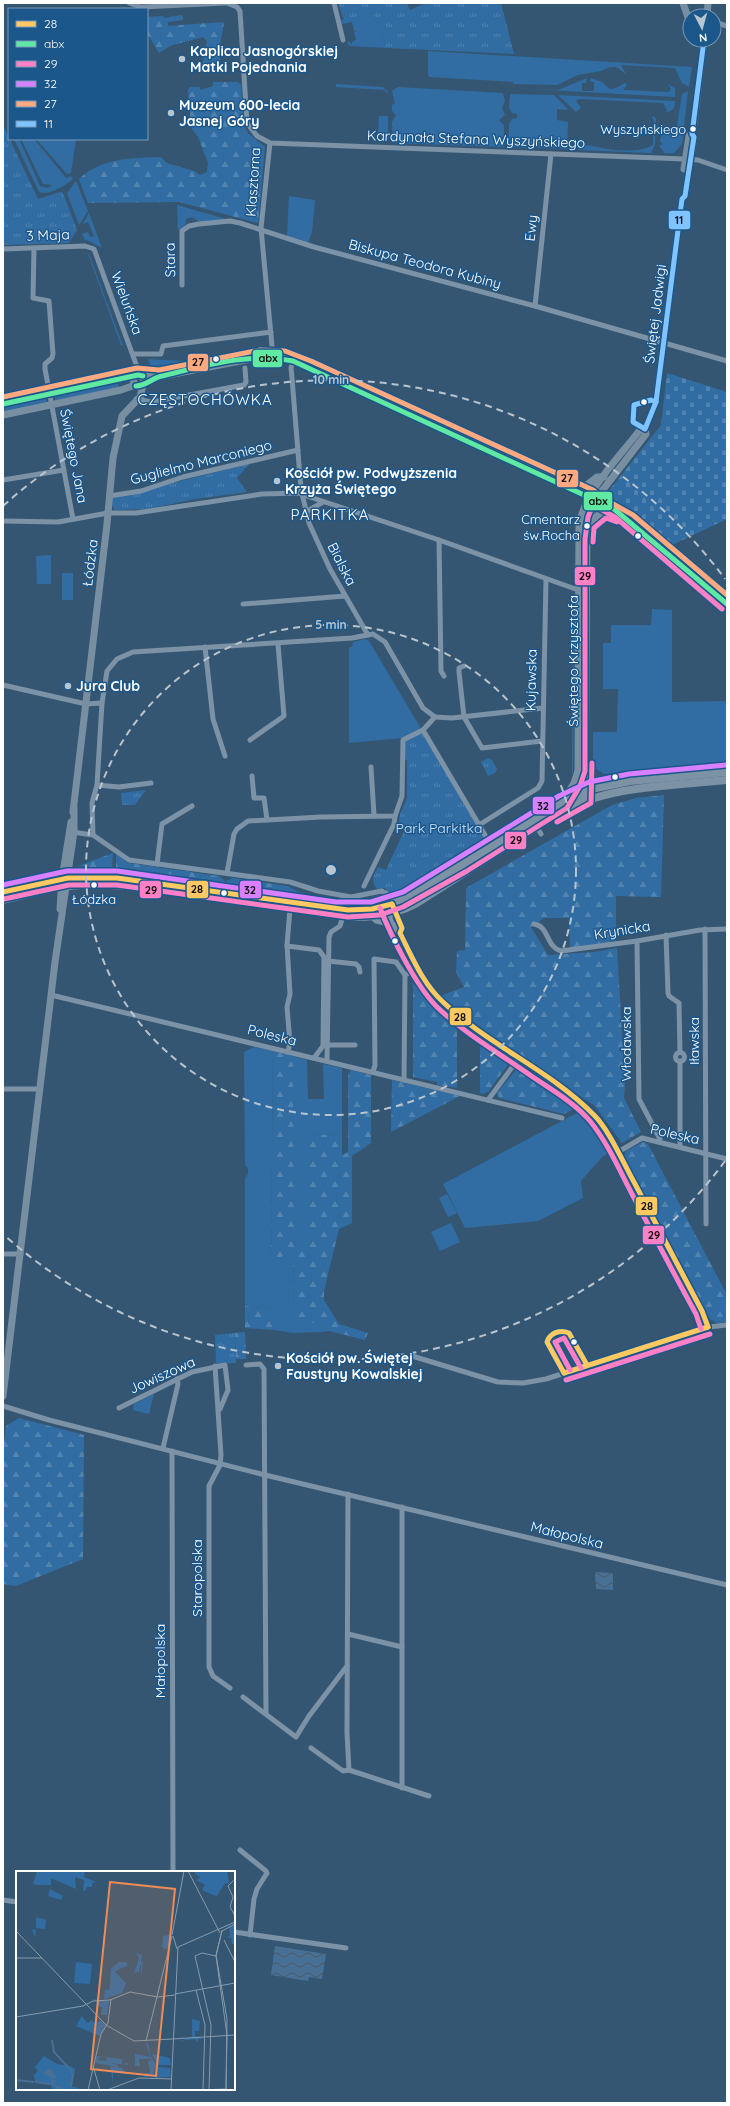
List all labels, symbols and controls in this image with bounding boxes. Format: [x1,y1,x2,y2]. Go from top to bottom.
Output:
legend [8,8,148,140]
north arrow [682,8,722,48]
text: 28 [44,16,57,31]
text: N [698,31,708,45]
text: abx [44,36,64,51]
place label: Kaplica Jasnogórskiej Matki Pojednania [190,42,338,76]
marker: Kaplica Jasnogórskiej Matki Pojednania [177,54,187,64]
text: 29 [44,56,58,71]
text: 32 [44,76,57,91]
text: 27 [44,96,57,111]
place label: Muzeum 600-lecia Jasnej Góry [179,96,300,130]
marker: Muzeum 600-lecia Jasnej Góry [166,108,176,118]
text: 11 [44,116,53,131]
place label: Wyszyńskiego [600,121,686,137]
marker: Wyszyńskiego [688,124,698,134]
street label: Kardynała Stefana Wyszyńskiego [367,126,585,152]
street label: Klasztorna [242,147,264,217]
line badge: 11 [668,210,691,230]
text: 11 [675,213,683,227]
street label: Ewy [521,214,541,242]
street label: 3 Maja [26,225,70,245]
street label: Biskupa Teodora Kubiny [347,235,503,293]
street label: Stara [161,242,179,278]
street label: Świętej Jadwigi [640,263,670,365]
street label: Wieluńska [107,269,147,337]
line badge: abx [252,349,283,368]
text: abx [258,351,278,365]
line badge: 27 [187,353,209,372]
unlabelled marker [211,354,221,364]
text: 27 [192,355,204,369]
text: 10 min [313,372,349,387]
district label: CZĘSTOCHÓWKA [137,390,273,409]
unlabelled marker [639,397,649,407]
street label: Świętego Jana [56,407,92,505]
street label: Guglielmo Marconiego [128,436,274,488]
place label: Kościół pw. Podwyższenia Krzyża Świętego [285,464,457,498]
line badge: 27 [556,469,579,488]
text: 27 [561,471,573,485]
marker: Kościół pw. Podwyższenia Krzyża Świętego [272,476,282,486]
line badge: abx [583,491,613,511]
text: abx [588,494,608,508]
district label: PARKITKA [291,505,369,524]
place label: Cmentarz św.Rocha [521,511,580,543]
marker: Cmentarz św.Rocha [582,521,592,531]
unlabelled marker [633,531,643,541]
street label: Łódzka [78,538,102,588]
street label: Bialska [323,539,361,589]
line badge: 29 [574,566,596,586]
text: 29 [579,569,591,583]
street label: Świętego Krzysztofa [564,595,582,727]
text: 5 min [315,617,347,632]
street label: Kujawska [521,649,541,711]
place label: Jura Club [76,677,140,695]
marker: Jura Club [63,681,73,691]
unlabelled marker [610,772,620,782]
line badge: 32 [532,796,555,815]
text: 32 [537,799,549,813]
park label: Park Parkitka [396,819,482,837]
line badge: 29 [504,831,527,850]
text: 29 [510,833,522,847]
centre of rings [324,863,338,877]
marker: Łódzka [89,880,99,890]
line badge: 29 [139,880,162,899]
line badge: 28 [186,880,209,899]
line badge: 32 [239,880,262,899]
text: 28 [191,882,203,896]
text: 29 [145,883,157,897]
text: 32 [244,883,256,897]
unlabelled marker [219,888,229,898]
place label: Łódzka [72,891,116,907]
street label: Krynicka [592,917,652,943]
unlabelled marker [390,936,400,946]
street label: Włodawska [617,1006,635,1082]
line badge: 28 [449,1007,472,1026]
text: 28 [454,1010,466,1024]
street label: Iławska [685,1017,703,1065]
street label: Poleska [245,1020,299,1050]
street label: Poleska [649,1120,701,1148]
line badge: 28 [635,1196,658,1216]
text: 28 [641,1199,653,1213]
line badge: 29 [642,1225,665,1245]
text: 29 [648,1228,660,1242]
unlabelled marker [569,1337,579,1347]
place label: Kościół pw. Świętej Faustyny Kowalskiej [286,1349,423,1383]
street label: Jowiszowa [126,1352,198,1398]
marker: Kościół pw. Świętej Faustyny Kowalskiej [273,1361,283,1371]
street label: Małopolska [529,1517,605,1553]
street label: Staropolska [188,1539,206,1617]
street label: Małopolska [151,1624,169,1698]
inset map [16,1871,235,2090]

